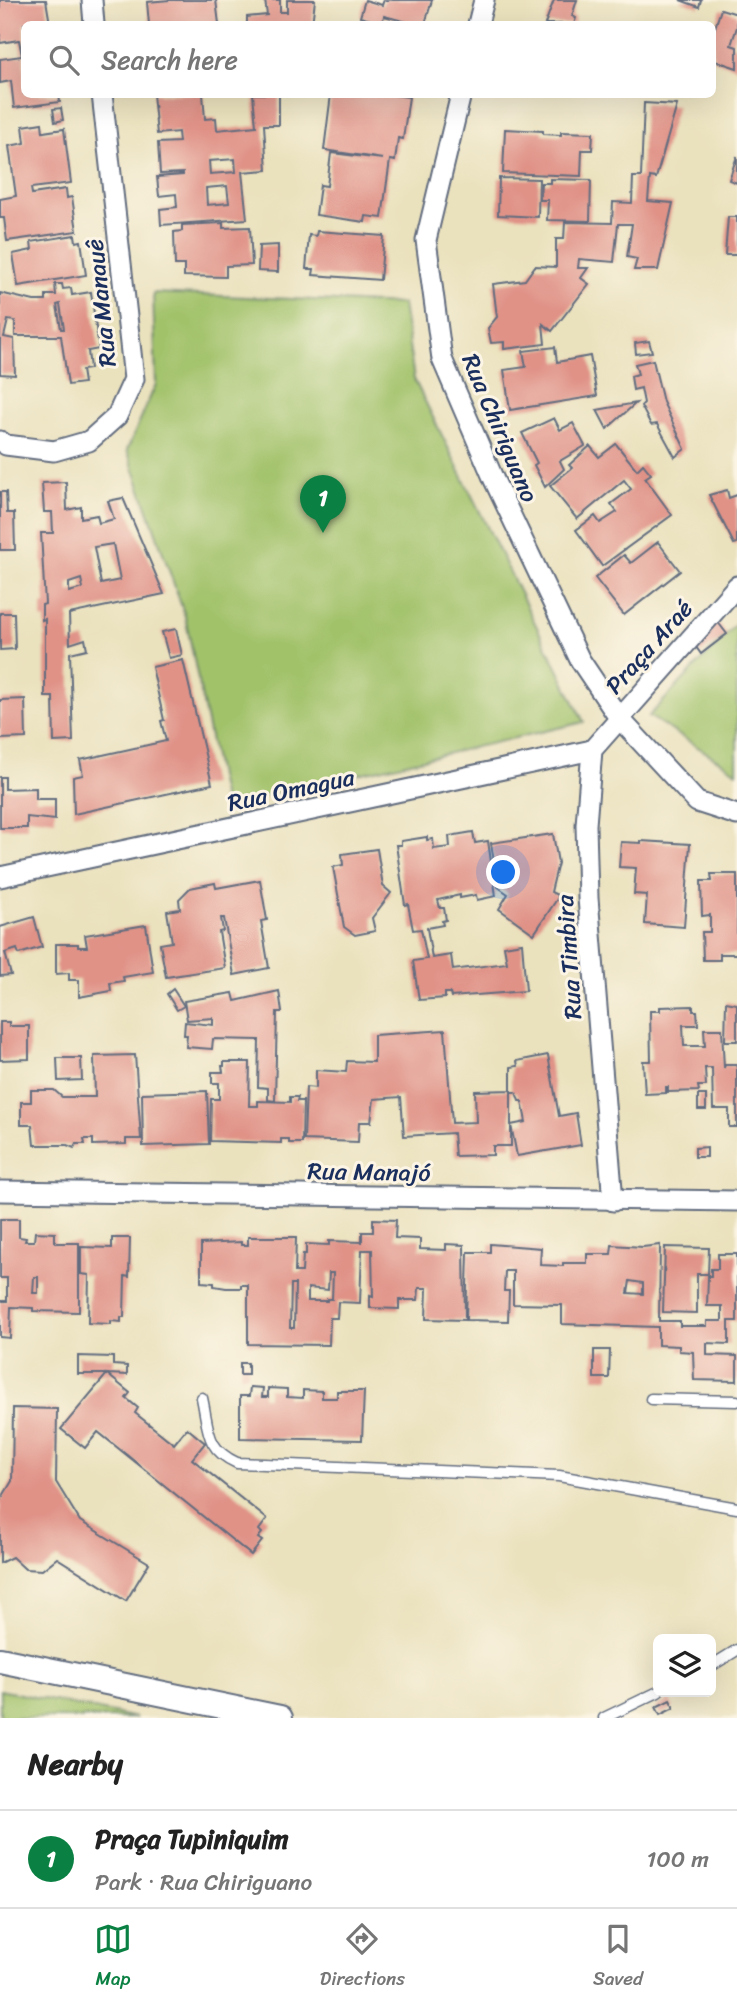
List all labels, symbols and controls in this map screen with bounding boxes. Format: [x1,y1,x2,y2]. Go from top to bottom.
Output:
search box [21,21,716,98]
text: Search here [101,37,238,83]
icon: search [45,41,83,79]
street label: Rua Manauê [73,237,129,369]
street label: Rua Chiriguano [450,347,550,509]
pin: 1 [300,475,346,533]
street label: Praça Araé [594,590,704,704]
street label: Rua Omagua [224,756,359,824]
your location [486,855,520,889]
street label: Rua Timbira [544,892,594,1021]
street label: Rua Manajó [307,1150,432,1194]
map controls [653,1634,716,1697]
button: layers [653,1634,716,1697]
text: Nearby [28,1737,123,1791]
text: Praça Tupiniquim [95,1816,289,1862]
text: 1 [46,1839,56,1880]
text: 100 m [646,1839,709,1880]
text: Park · Rua Chiriguano [95,1862,312,1903]
tab: Map [94,1920,132,1995]
tab: Directions [320,1920,405,1995]
tab: Saved [593,1920,643,1995]

